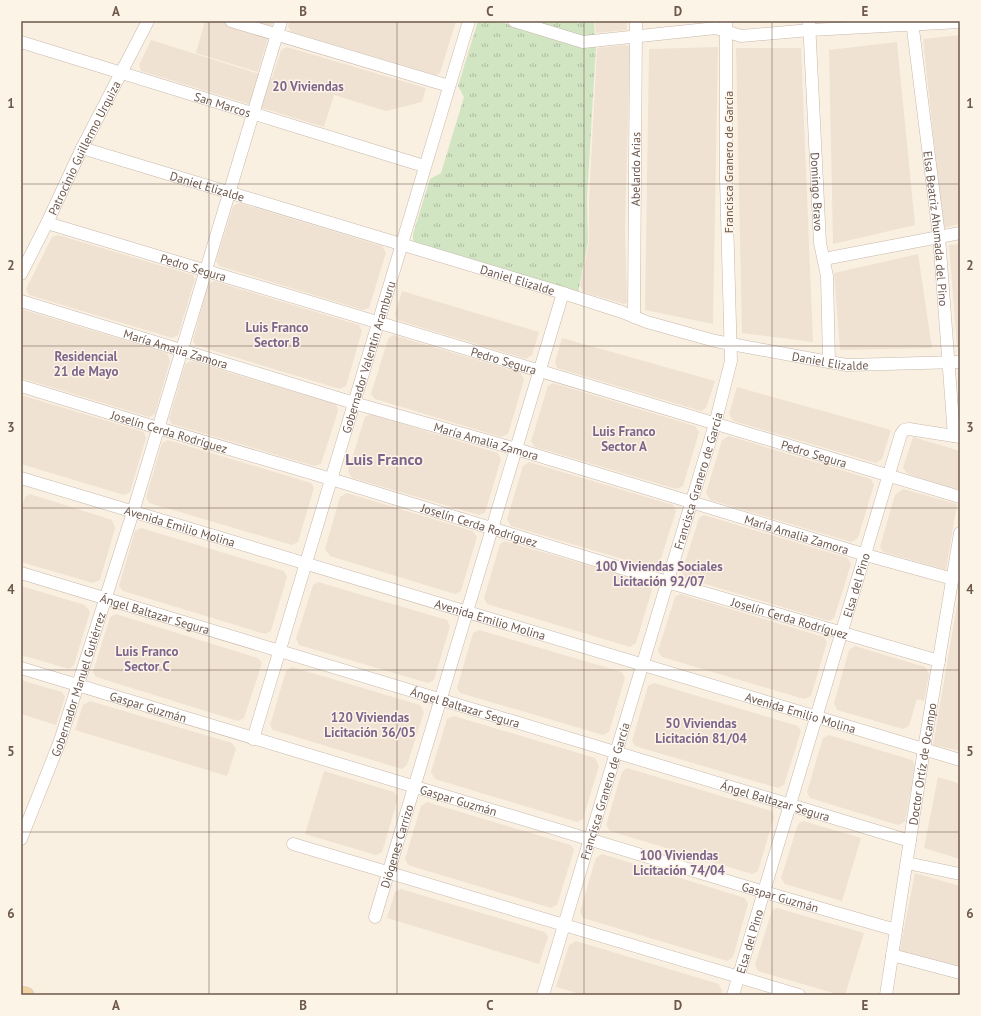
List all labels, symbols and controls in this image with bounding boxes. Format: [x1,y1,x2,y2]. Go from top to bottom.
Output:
text: A [112,3,120,20]
text: B [299,3,307,20]
text: C [486,3,494,20]
text: D [674,3,682,20]
text: E [862,3,869,20]
street label: Patrocinio Guillermo Urquiza [44,78,123,217]
district label: 20 Viviendas [272,78,344,95]
street label: San Marcos [193,88,253,120]
street label: Francisca Granero de García [721,91,736,233]
text: 1 [7,95,15,112]
text: 1 [966,95,974,112]
street label: Abelardo Arias [627,132,643,206]
street label: Elsa Beatriz Ahumada del Pino [921,150,952,307]
street label: Domingo Bravo [808,152,827,232]
street label: Daniel Elizalde [168,168,246,204]
street label: Pedro Segura [159,250,228,284]
text: 2 [7,257,15,274]
text: 2 [966,257,974,274]
street label: Daniel Elizalde [479,261,557,298]
street label: Gobernador Valentín Aramburu [338,279,398,435]
district label: Luis Franco Sector B [245,319,309,351]
street label: María Amalia Zamora [122,325,230,372]
street label: Pedro Segura [469,343,539,377]
district label: Residencial 21 de Mayo [54,348,118,380]
street label: Daniel Elizalde [791,348,869,373]
street label: Joselín Cerda Rodríguez [108,406,229,456]
street label: Francisca Granero de García [670,410,725,551]
text: 3 [7,419,15,436]
street label: María Amalia Zamora [432,419,541,463]
text: 3 [966,419,974,436]
district label: Luis Franco Sector A [592,423,656,455]
street label: Pedro Segura [780,436,849,470]
district label: Luis Franco [345,449,423,469]
street label: Joselín Cerda Rodríguez [419,499,540,549]
street label: Avenida Emilio Molina [123,502,237,549]
street label: María Amalia Zamora [743,511,851,557]
street label: Elsa del Pino [839,551,873,619]
district label: 100 Viviendas Sociales Licitación 92/07 [595,558,723,590]
text: 4 [7,581,15,598]
text: 4 [966,581,974,598]
street label: Ángel Baltazar Segura [99,590,212,637]
street label: Joselín Cerda Rodríguez [729,593,850,642]
street label: Avenida Emilio Molina [433,595,547,643]
street label: Gobernador Manuel Gutiérrez [47,610,108,759]
district label: Luis Franco Sector C [115,643,179,675]
street label: Ángel Baltazar Segura [409,683,522,730]
street label: Gaspar Guzmán [108,688,189,725]
street label: Avenida Emilio Molina [743,688,858,736]
street label: Doctor Ortíz de Ocampo [905,701,939,826]
district label: 120 Viviendas Licitación 36/05 [324,709,416,741]
district label: 50 Viviendas Licitación 81/04 [655,715,747,747]
street label: Francisca Granero de García [577,720,632,862]
text: 5 [7,743,15,760]
text: 5 [966,743,974,760]
street label: Ángel Baltazar Segura [719,777,832,824]
street label: Gaspar Guzmán [418,781,499,819]
street label: Diógenes Carrizo [377,802,416,890]
district label: 100 Viviendas Licitación 74/04 [633,847,725,879]
street label: Gaspar Guzmán [740,878,821,915]
text: 6 [7,905,15,922]
text: 6 [966,905,974,922]
street label: Elsa del Pino [732,907,766,975]
text: A [112,997,120,1014]
text: B [299,997,307,1014]
text: C [486,997,494,1014]
text: D [674,997,682,1014]
text: E [862,997,869,1014]

